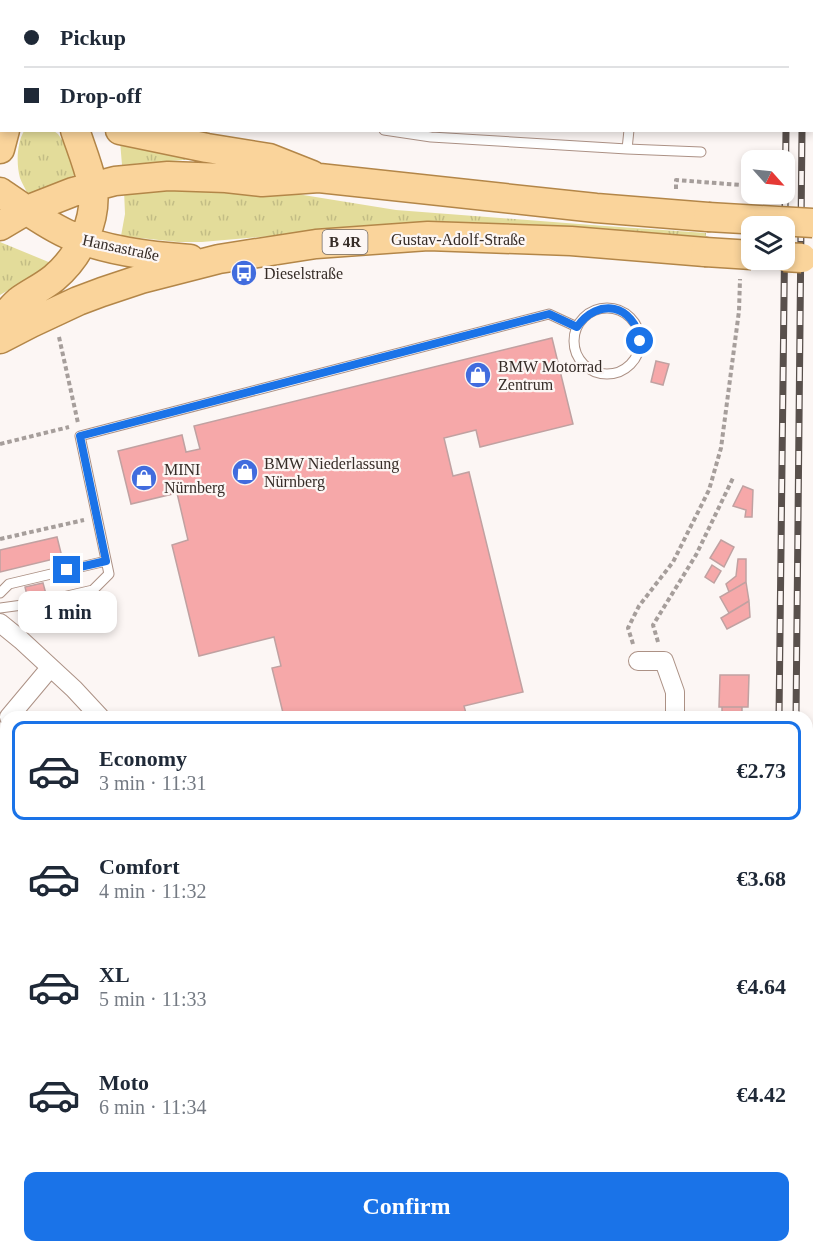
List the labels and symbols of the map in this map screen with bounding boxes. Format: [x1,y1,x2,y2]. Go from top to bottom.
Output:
north arrow [741,150,795,204]
road number: B 4R [322,230,368,254]
street label: Hansastraße [81,231,161,264]
street label: Gustav-Adolf-Straße [391,231,525,248]
bus stop icon: Dieselstraße [229,258,259,288]
place label: Dieselstraße [264,265,343,282]
route start [626,327,653,354]
place label: BMW Motorrad Zentrum [498,358,602,393]
shop icon: BMW Motorrad Zentrum [463,360,493,390]
place label: BMW Niederlassung Nürnberg [264,455,399,491]
shop icon: BMW Niederlassung Nürnberg [230,457,260,487]
place label: MINI Nürnberg [164,461,225,497]
shop icon: MINI Nürnberg [129,463,159,493]
route end [53,556,80,583]
callout: 1 min [17,591,116,633]

